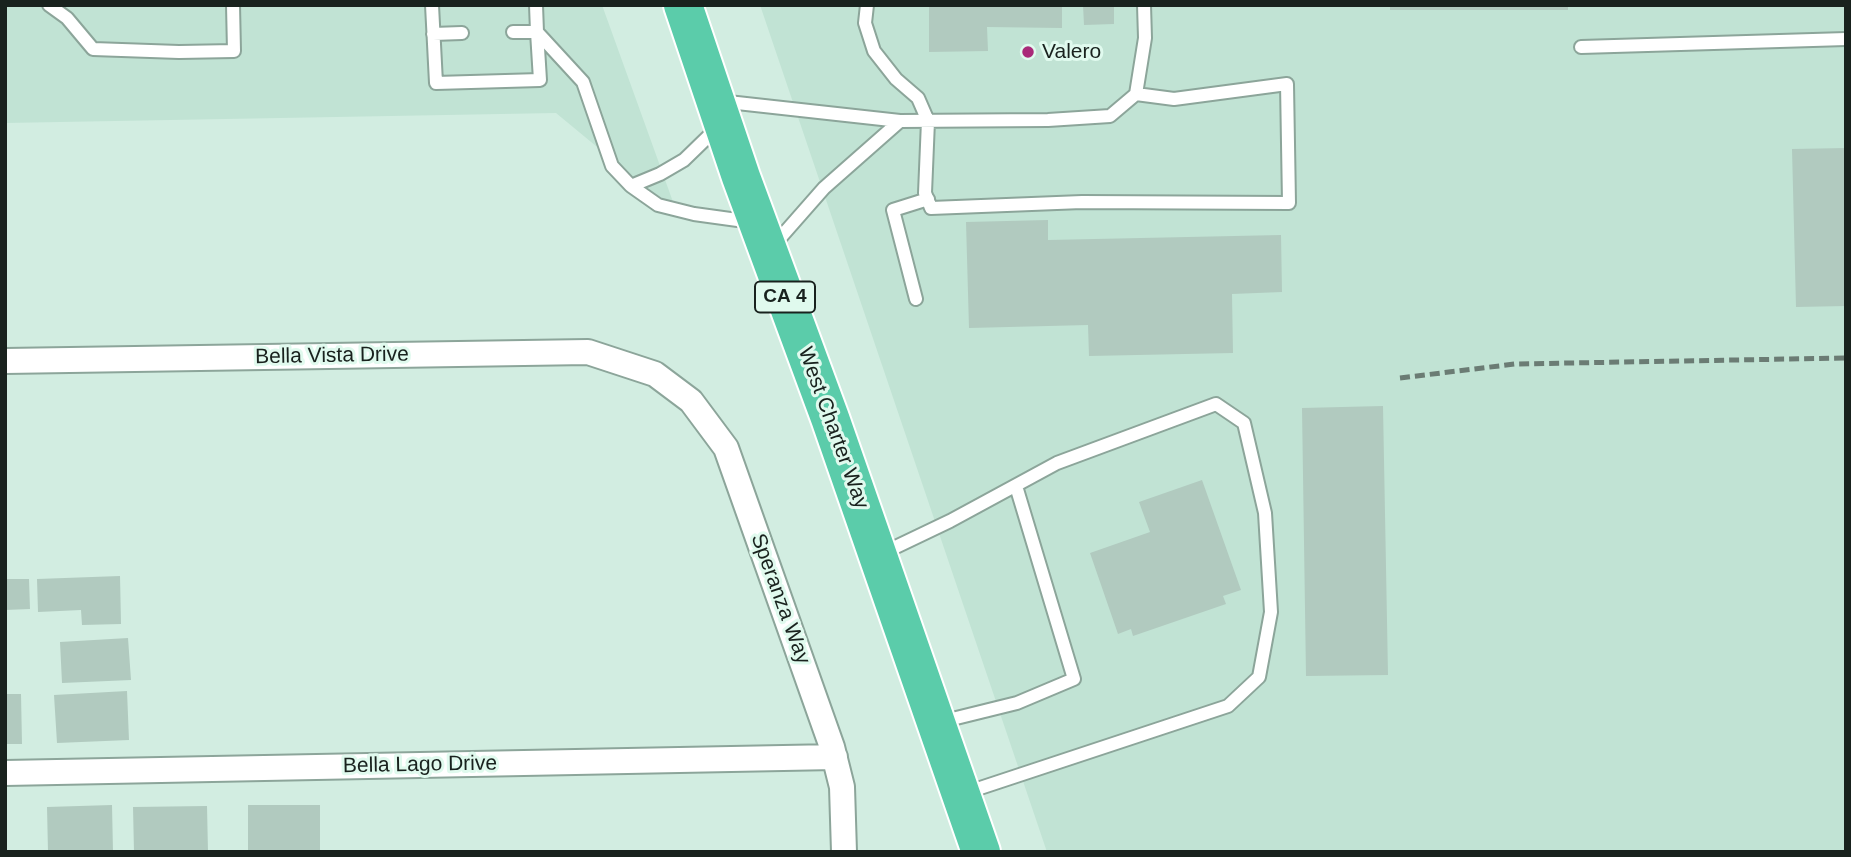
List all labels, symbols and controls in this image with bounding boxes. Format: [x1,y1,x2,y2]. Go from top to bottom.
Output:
place label: Valero [1042,39,1101,65]
marker: Valero [1020,44,1036,60]
road number: CA 4 [755,282,815,312]
street label: Bella Vista Drive [255,342,409,370]
street label: West Charter Way [792,344,874,512]
street label: Speranza Way [745,530,815,668]
street label: Bella Lago Drive [343,751,497,779]

